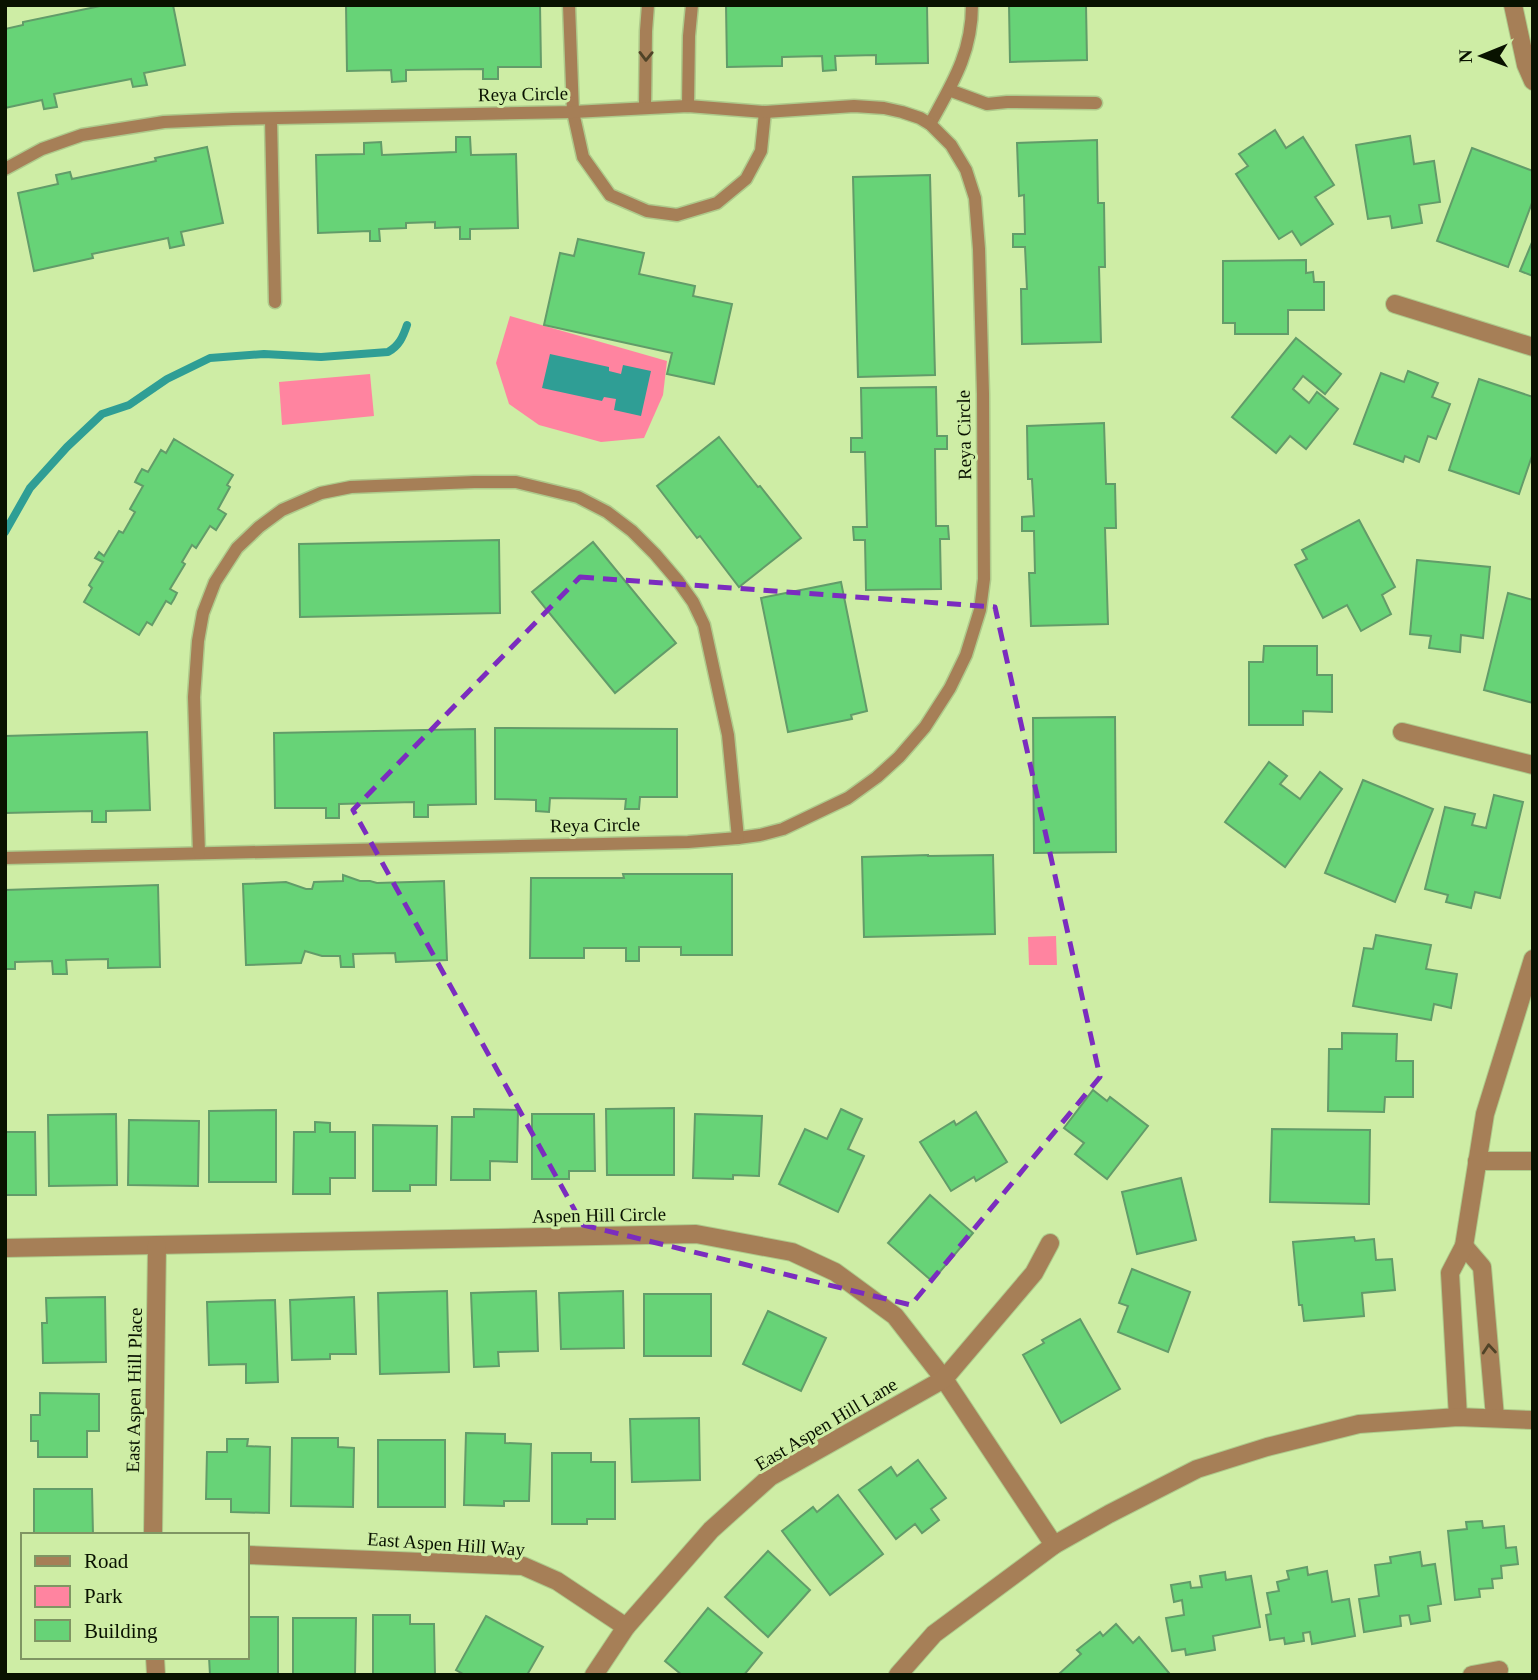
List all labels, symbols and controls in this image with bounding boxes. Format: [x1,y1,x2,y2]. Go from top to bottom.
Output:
north arrow [1447,21,1517,91]
text: N [1455,49,1476,63]
one-way arrow [638,52,654,62]
street label: Reya Circle [478,83,568,105]
street label: Reya Circle [953,390,975,480]
street label: Reya Circle [550,814,640,836]
street label: Aspen Hill Circle [532,1203,666,1227]
street label: East Aspen Hill Place [122,1307,146,1473]
one-way arrow [1482,1343,1497,1354]
street label: East Aspen Hill Lane [751,1373,901,1475]
street label: East Aspen Hill Way [366,1528,526,1560]
legend [21,1533,248,1659]
text: Road [84,1549,129,1573]
text: Park [84,1584,123,1608]
text: Building [84,1619,158,1643]

